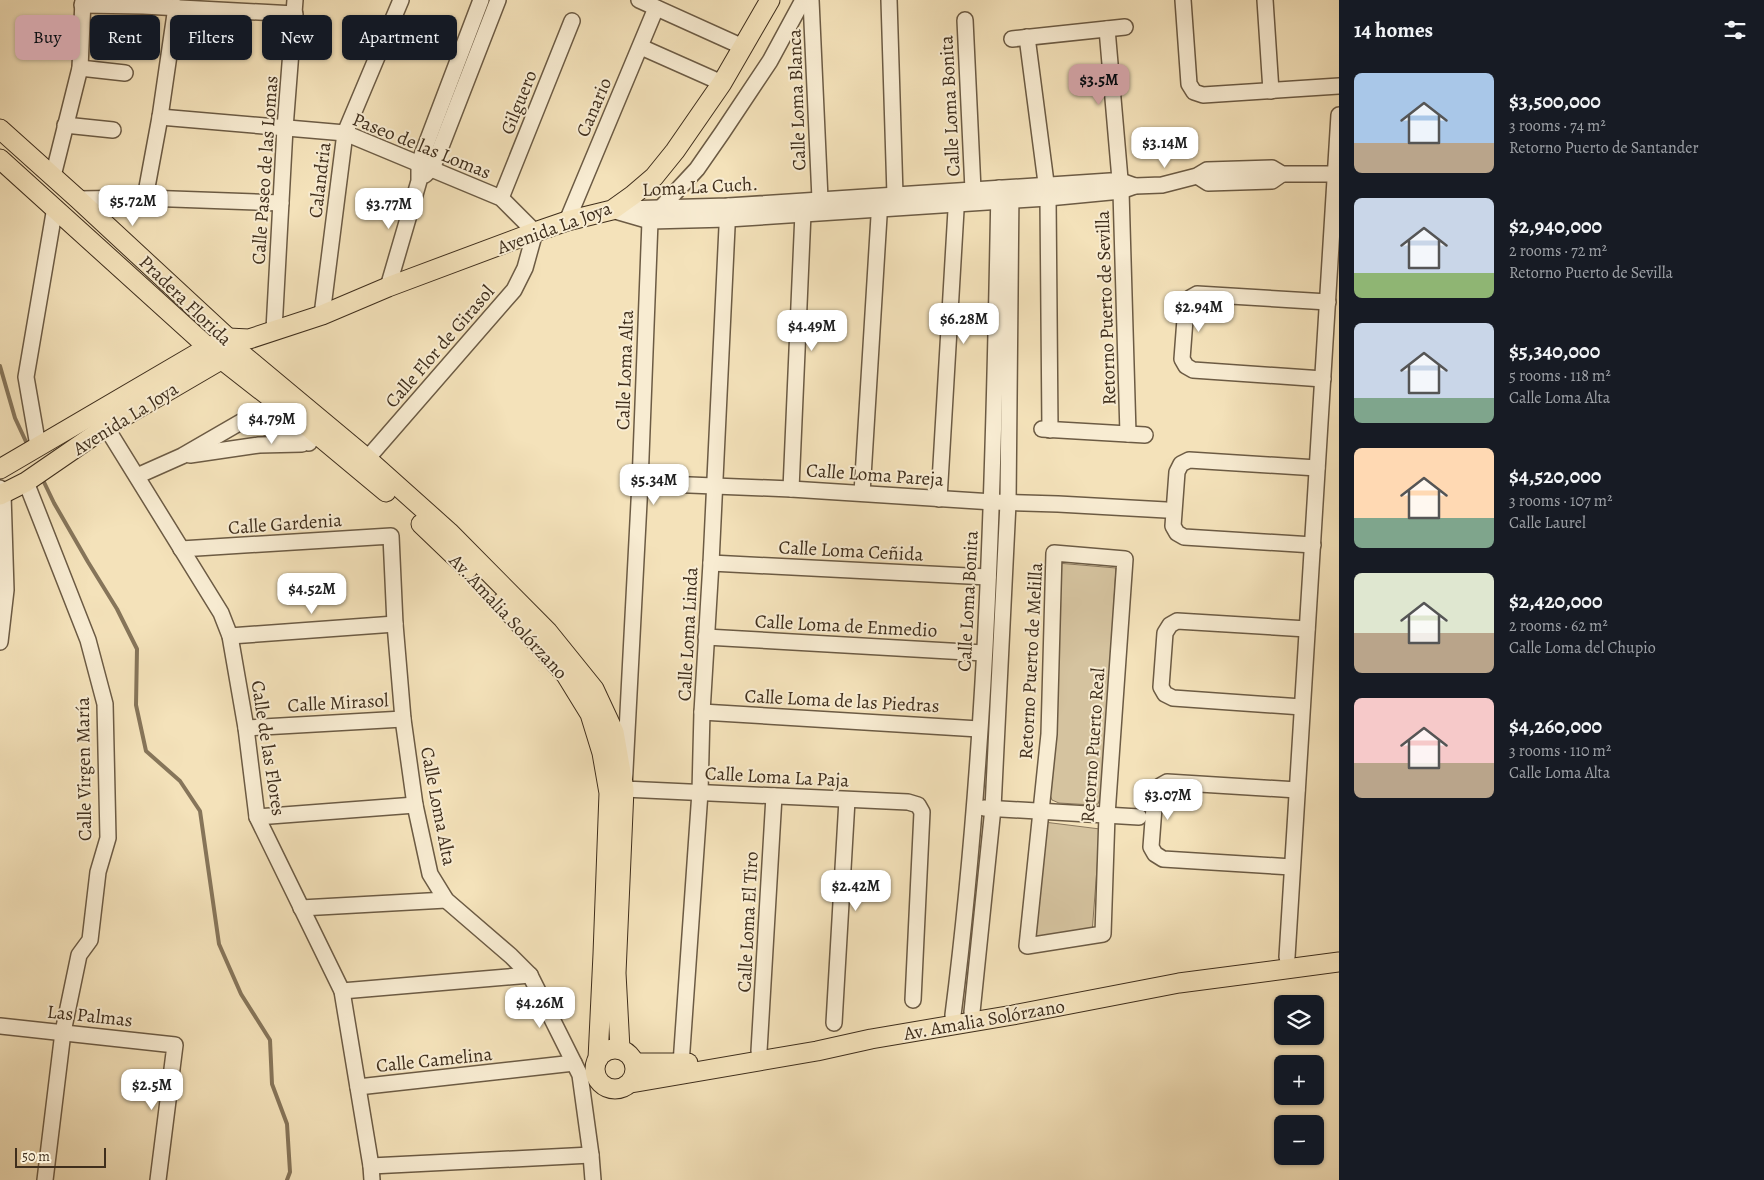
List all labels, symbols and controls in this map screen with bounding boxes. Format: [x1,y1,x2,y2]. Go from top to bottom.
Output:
chip: Buy [15,15,80,60]
chip: Rent [90,15,160,60]
chip: Filters [170,15,252,60]
chip: New [262,15,332,60]
chip: Apartment [342,15,457,60]
text: 14 homes [1354,16,1433,44]
icon: filters [1721,16,1749,44]
street label: Calle Loma Blanca [782,29,812,171]
street label: Calle Loma Bonita [933,35,967,177]
pin: $3.5M [1064,64,1134,106]
street label: Gilguero [494,66,544,138]
text: $3.5M [1079,69,1119,91]
street label: Canario [570,74,618,141]
street label: Calle Paseo de las Lomas [245,75,285,265]
text: $3,500,000 [1509,87,1601,115]
icon: home [1394,93,1454,153]
street label: Paseo de las Lomas [349,106,495,186]
text: 3 rooms · 74 m² [1509,115,1606,137]
pin: $3.14M [1124,126,1206,169]
text: $3.14M [1142,132,1188,154]
text: Retorno Puerto de Santander [1509,137,1699,159]
street label: Calandria [302,141,338,220]
street label: Loma La Cuch. [641,171,759,203]
pin: $5.72M [92,184,174,227]
pin: $3.77M [348,188,430,230]
text: $5.72M [110,190,156,212]
text: $3.77M [366,193,412,215]
street label: Avenida La Joya [493,195,615,261]
street label: Retorno Puerto de Sevilla [1090,210,1122,406]
text: $2,940,000 [1509,212,1602,240]
icon: home [1394,218,1454,278]
text: 2 rooms · 72 m² [1509,240,1607,262]
street label: Pradera Florida [133,250,238,352]
text: Retorno Puerto de Sevilla [1509,262,1673,284]
street label: Calle Flor de Girasol [379,279,501,414]
pin: $2.94M [1158,290,1240,333]
text: $2.94M [1175,296,1223,318]
pin: $6.28M [923,302,1005,345]
text: $6.28M [940,308,988,330]
street label: Calle Loma Alta [610,309,640,431]
pin: $4.49M [771,310,853,352]
text: $4.49M [788,315,836,337]
text: $5,340,000 [1509,337,1600,365]
icon: home [1394,343,1454,403]
text: 5 rooms · 118 m² [1509,365,1611,387]
street label: Avenida La Joya [67,376,183,462]
text: Calle Loma Alta [1509,387,1610,409]
pin: $4.79M [231,402,313,445]
text: $4.79M [248,408,296,430]
street label: Calle Loma Pareja [805,457,945,493]
text: $4,520,000 [1509,462,1601,490]
pin: $5.34M [613,464,695,506]
icon: home [1394,468,1454,528]
text: $5.34M [631,469,677,491]
text: 3 rooms · 107 m² [1509,490,1612,512]
street label: Calle Gardenia [227,507,343,541]
text: Calle Laurel [1509,512,1586,534]
street label: Calle Loma Bonita [951,530,985,672]
street label: Calle Loma Ceñida [778,534,924,568]
street label: Av. Amalia Solórzano [442,547,573,685]
street label: Retorno Puerto de Melilla [1013,562,1049,760]
street label: Calle Loma Linda [672,566,705,702]
pin: $4.52M [271,572,353,615]
text: $4.52M [288,578,336,600]
text: $2,420,000 [1509,587,1603,615]
icon: home [1394,593,1454,653]
street label: Calle Loma de Enmedio [754,608,938,644]
text: 2 rooms · 62 m² [1509,615,1608,637]
text: Calle Loma del Chupio [1509,637,1656,659]
street label: Retorno Puerto Real [1075,666,1111,823]
street label: Calle de las Flores [244,679,292,818]
street label: Calle Loma de las Piedras [744,683,940,719]
street label: Calle Mirasol [287,687,390,719]
street label: Calle Virgen María [70,697,98,841]
text: $4,260,000 [1509,712,1602,740]
icon: home [1394,718,1454,778]
text: 3 rooms · 110 m² [1509,740,1611,762]
street label: Calle Loma Alta [414,745,462,868]
street label: Calle Loma La Paja [704,760,850,794]
text: Calle Loma Alta [1509,762,1610,784]
pin: $3.07M [1127,778,1209,821]
text: $3.07M [1144,784,1192,806]
street label: Calle Loma El Tiro [731,851,765,993]
pin: $2.42M [815,870,897,912]
text: $2.42M [832,875,880,897]
pin: $4.26M [499,986,581,1029]
text: $4.26M [516,992,564,1014]
street label: Av. Amalia Solórzano [901,993,1067,1047]
map controls [1274,995,1324,1165]
button: layers [1274,995,1324,1045]
street label: Las Palmas [46,999,134,1033]
street label: Calle Camelina [375,1041,494,1079]
button: + [1274,1055,1324,1105]
pin: $2.5M [117,1068,187,1111]
text: $2.5M [132,1074,172,1096]
button: − [1274,1115,1324,1165]
scale bar [15,1145,106,1168]
text: 50 m [22,1147,50,1166]

